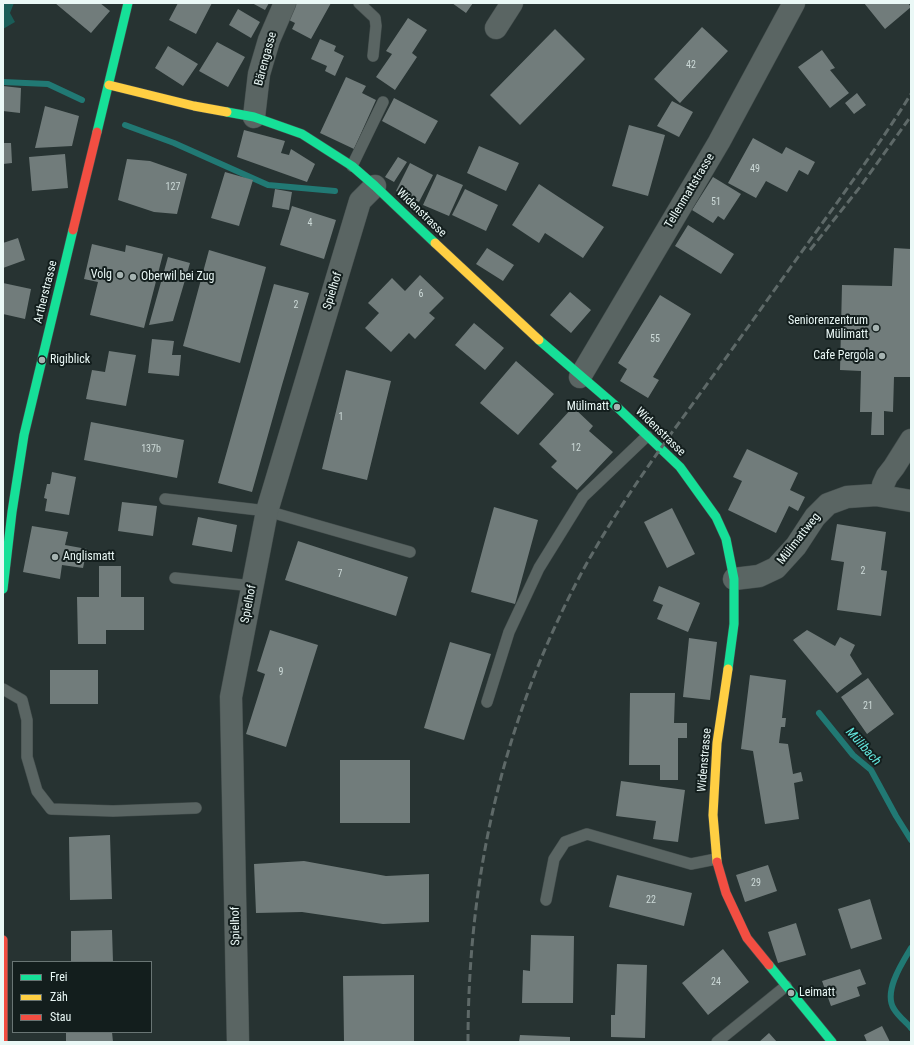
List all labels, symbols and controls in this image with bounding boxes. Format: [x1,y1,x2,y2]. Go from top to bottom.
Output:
street label: Bärengasse [252,30,280,88]
house number: 42 [686,59,696,71]
street label: Tellenmattstrasse [662,151,718,231]
house number: 49 [750,163,760,175]
house number: 127 [166,181,180,193]
street label: Widenstrasse [393,186,449,240]
house number: 51 [711,196,721,208]
house number: 4 [308,217,312,229]
street label: Artherstrasse [31,259,61,325]
place label: Volg [91,268,112,282]
marker: Volg [115,270,125,280]
place label: Oberwil bei Zug [141,270,215,284]
street label: Spielhof [320,270,346,312]
marker: Oberwil bei Zug [128,272,138,282]
house number: 6 [419,288,423,300]
house number: 2 [294,299,298,311]
place label: Seniorenzentrum Mülimatt [788,314,868,342]
marker: Seniorenzentrum Mülimatt [871,323,881,333]
house number: 55 [650,333,660,345]
place label: Cafe Pergola [813,349,874,363]
marker: Cafe Pergola [877,351,887,361]
place label: Rigiblick [50,353,90,367]
marker: Rigiblick [37,355,47,365]
place label: Mülimatt [567,400,609,414]
marker: Mülimatt [612,402,622,412]
street label: Widenstrasse [632,405,688,459]
house number: 1 [339,411,343,423]
house number: 12 [571,442,581,454]
house number: 137b [141,443,161,455]
street label: Mülimattweg [774,510,824,568]
place label: Anglismatt [63,550,115,564]
marker: Anglismatt [50,552,60,562]
house number: 2 [861,565,865,577]
house number: 7 [338,568,342,580]
street label: Spielhof [238,584,260,624]
house number: 9 [279,666,283,678]
house number: 21 [863,700,873,712]
water label: Mülibach [842,725,884,769]
street label: Widenstrasse [695,727,715,793]
house number: 29 [751,877,761,889]
house number: 22 [646,894,656,906]
street label: Spielhof [228,906,244,946]
legend [12,961,152,1033]
text: Frei [50,970,68,984]
house number: 24 [711,976,721,988]
place label: Leimatt [799,986,835,1000]
marker: Leimatt [786,988,796,998]
text: Zäh [50,990,68,1004]
text: Stau [50,1010,71,1024]

